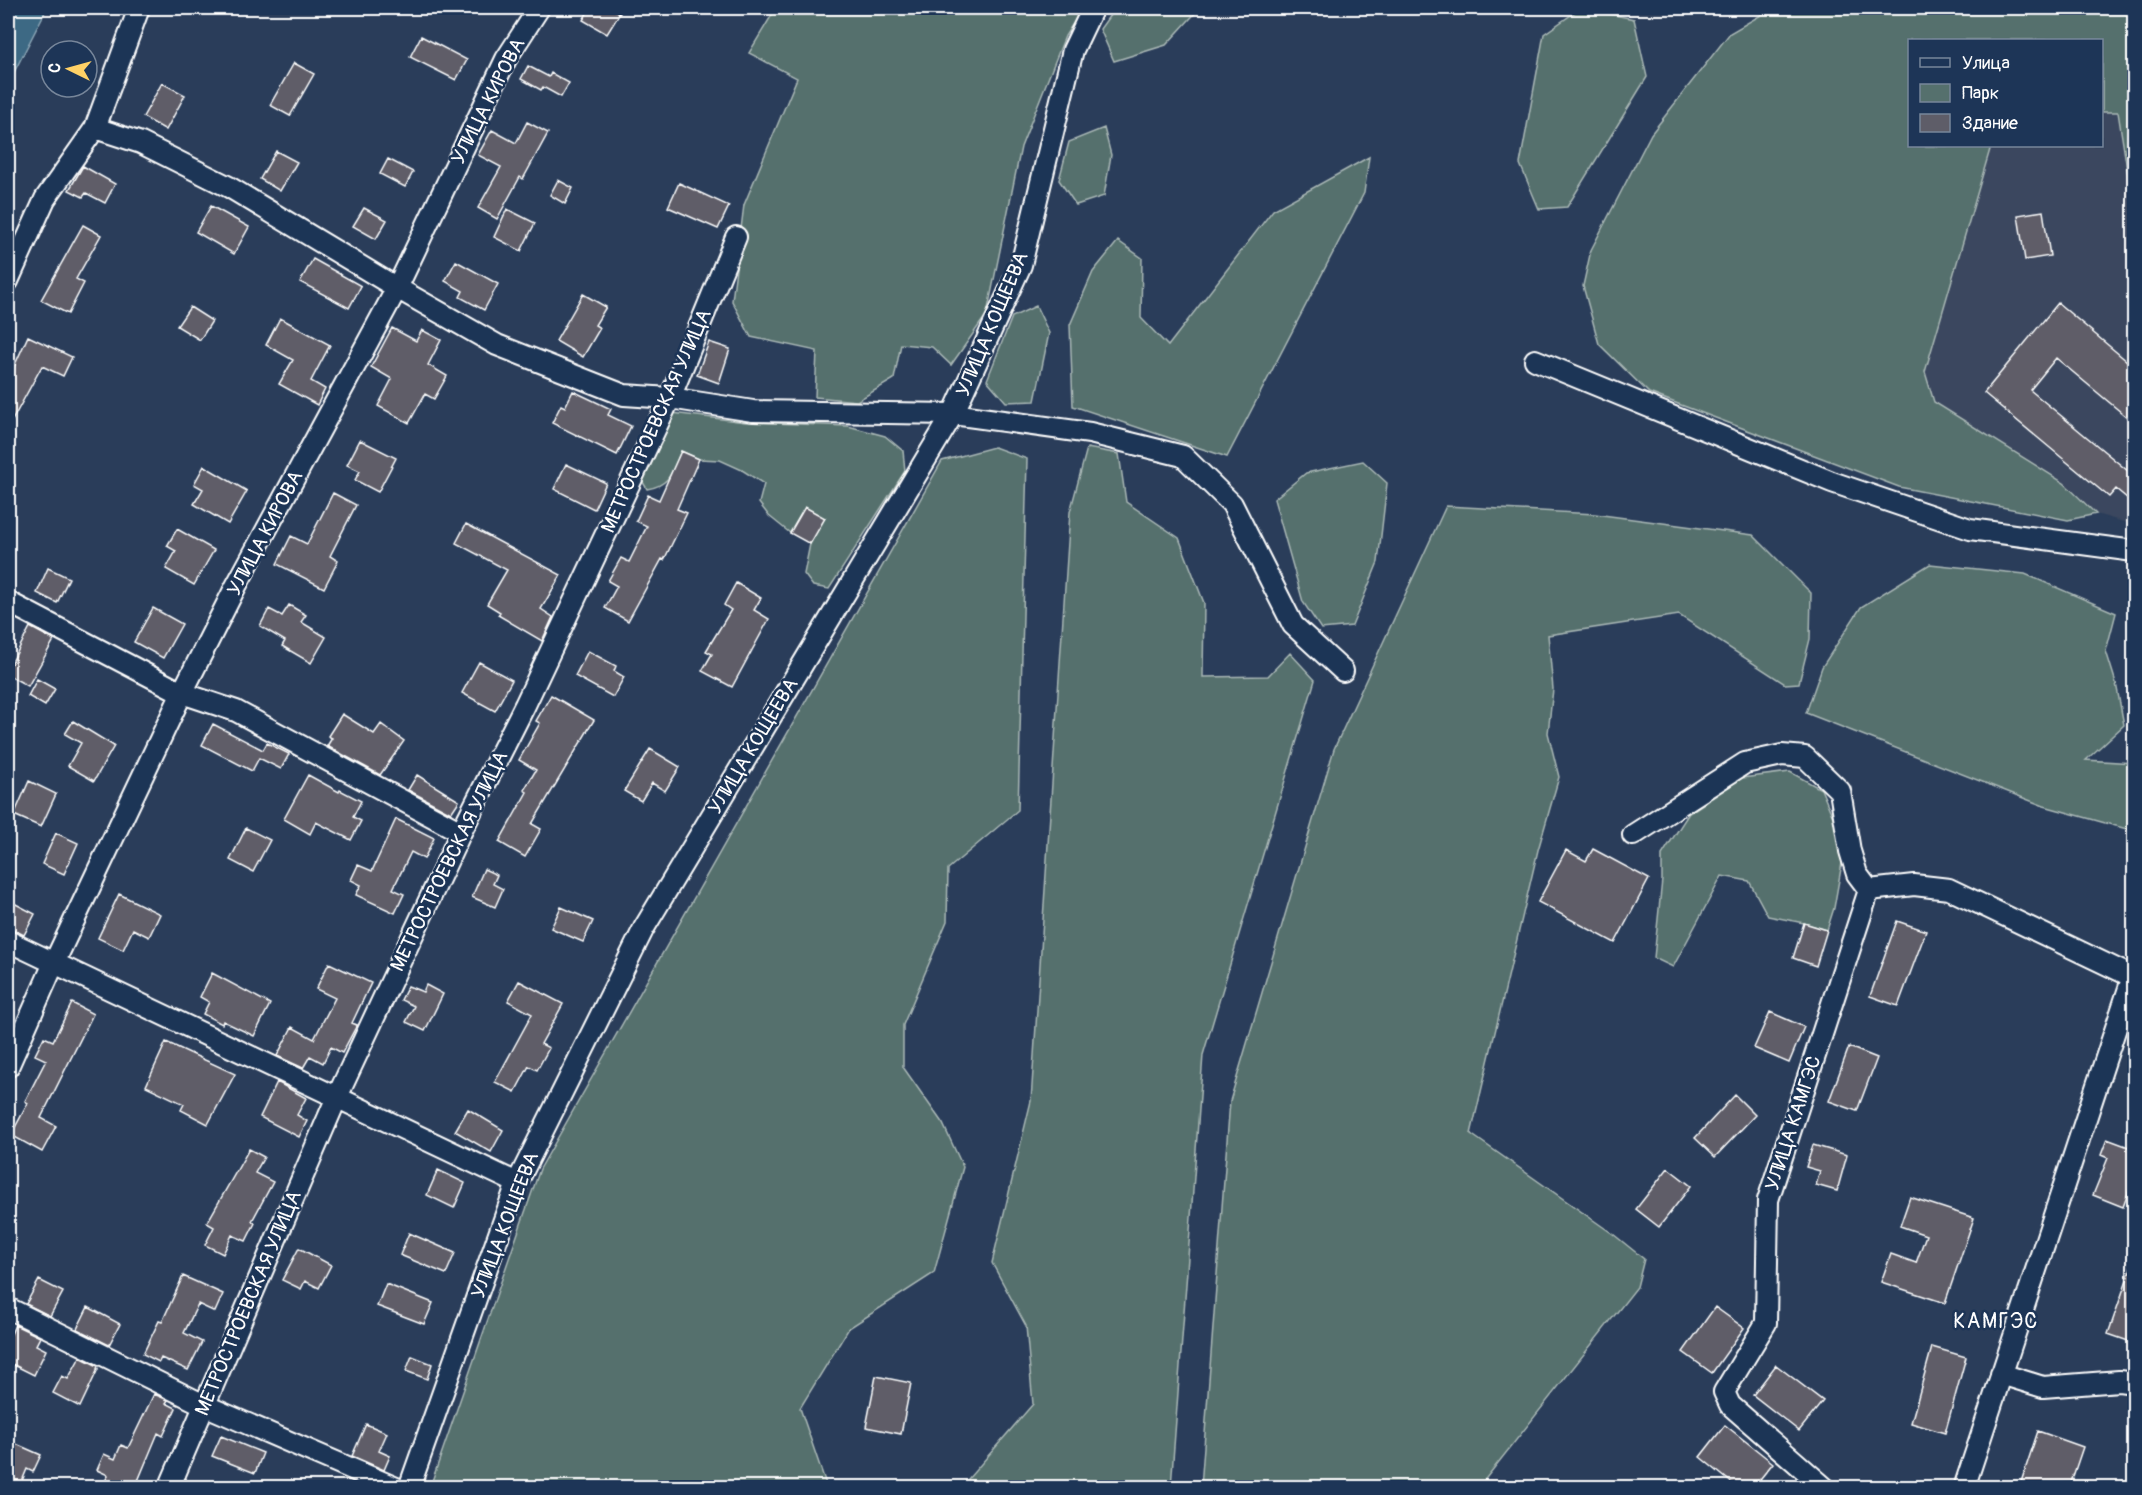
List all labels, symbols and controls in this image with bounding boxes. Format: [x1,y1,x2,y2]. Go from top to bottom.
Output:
street label: УЛИЦА КИРОВА [446,34,530,168]
north arrow [39,39,99,99]
legend [1908,39,2103,147]
text: Улица [1962,52,2010,75]
text: С [45,62,65,74]
text: Парк [1962,82,1999,105]
text: Здание [1962,112,2018,135]
street label: УЛИЦА КОЩЕЕВА [950,248,1034,400]
street label: МЕТРОСТРОЕВСКАЯ УЛИЦА [595,305,717,537]
street label: УЛИЦА КИРОВА [222,466,308,600]
street label: УЛИЦА КОЩЕЕВА [702,673,804,819]
street label: МЕТРОСТРОЕВСКАЯ УЛИЦА [385,747,513,975]
street label: УЛИЦА КАМГЭС [1759,1052,1827,1194]
street label: УЛИЦА КОЩЕЕВА [466,1148,544,1302]
street label: МЕТРОСТРОЕВСКАЯ УЛИЦА [189,1187,307,1419]
district label: КАМГЭС [1953,1308,2039,1335]

